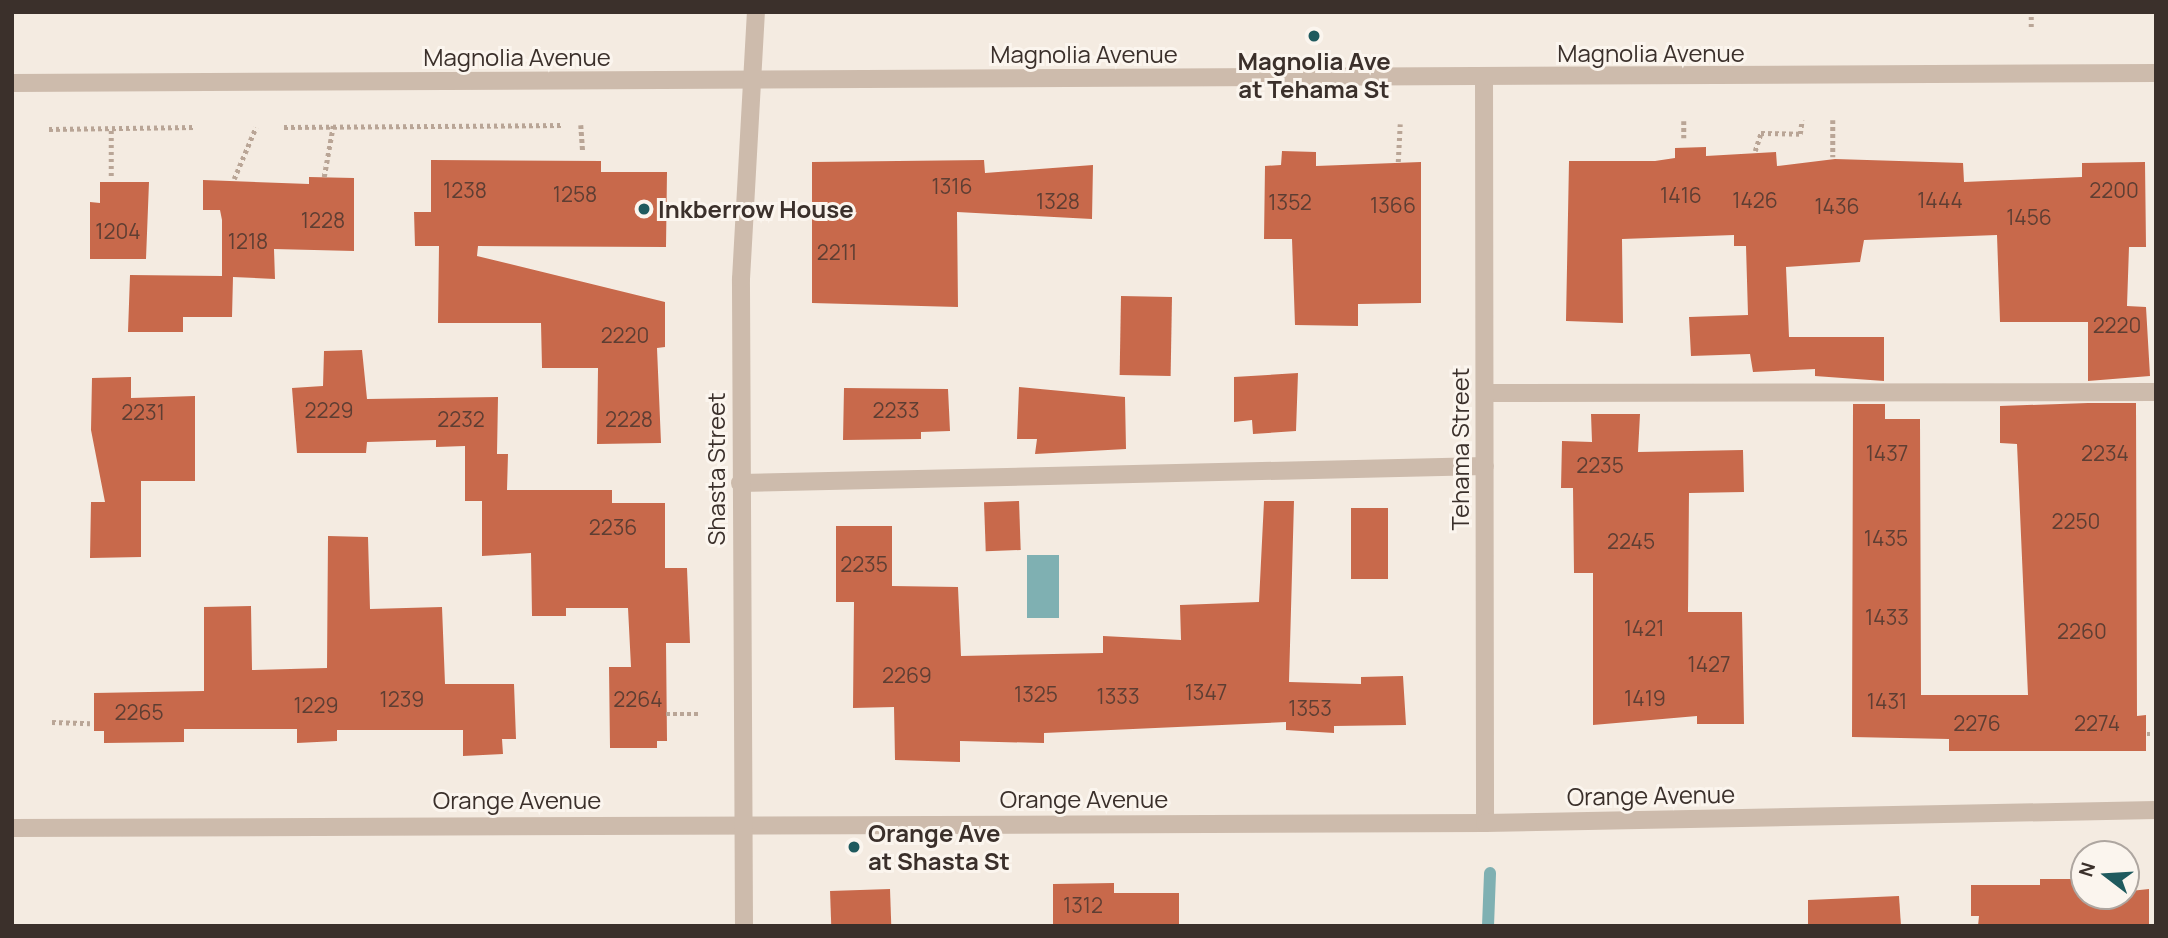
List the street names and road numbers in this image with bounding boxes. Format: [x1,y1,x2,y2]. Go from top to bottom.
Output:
street label: Magnolia Avenue [1557,39,1745,67]
street label: Magnolia Avenue [990,40,1178,68]
street label: Magnolia Avenue [423,43,611,71]
street label: Tehama Street [1446,368,1474,530]
street label: Shasta Street [702,392,730,546]
street label: Orange Avenue [1567,779,1735,811]
street label: Orange Avenue [1000,785,1168,813]
street label: Orange Avenue [433,786,601,814]

